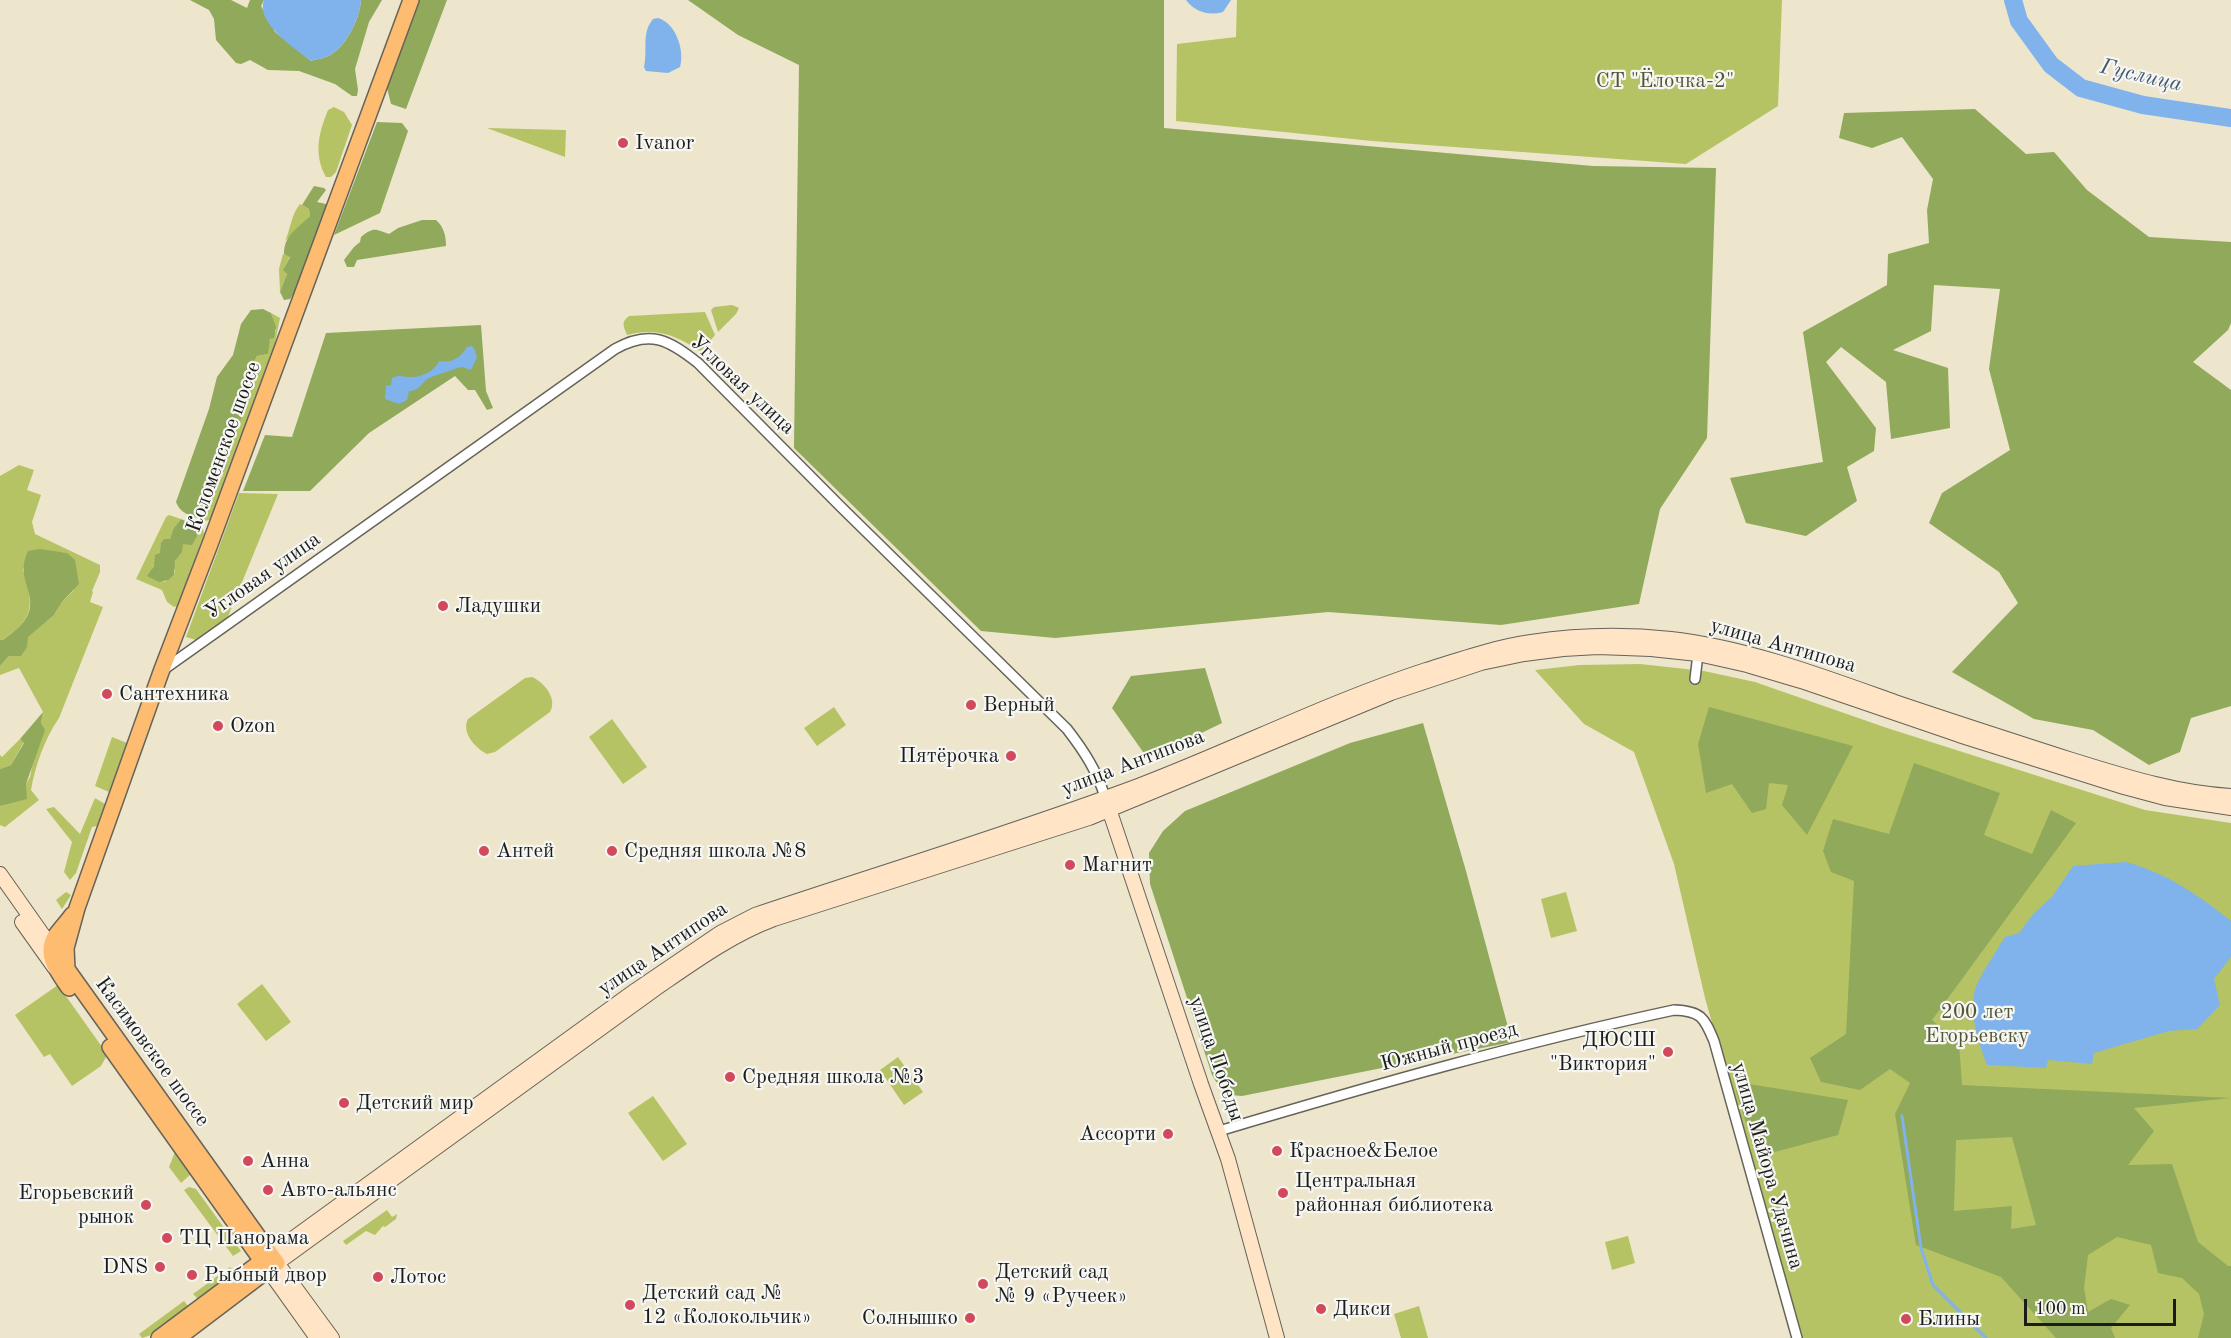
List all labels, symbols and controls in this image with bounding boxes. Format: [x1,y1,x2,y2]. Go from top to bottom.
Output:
water label: Гуслица [2097,54,2185,98]
park label: СТ "Ёлочка-2" [1596,68,1734,94]
place label: Ivanor [635,130,694,156]
marker: Ivanor [616,136,630,150]
street label: Угловая улица [684,330,800,440]
street label: Коломенское шоссе [181,358,267,536]
street label: Угловая улица [200,527,326,625]
place label: Ладушки [455,593,541,619]
marker: Ладушки [436,599,450,613]
street label: улица Антипова [1707,613,1859,679]
place label: Сантехника [119,681,229,707]
marker: Сантехника [100,687,114,701]
place label: Верный [983,692,1055,718]
marker: Верный [964,698,978,712]
place label: Ozon [230,713,276,739]
marker: Ozon [211,719,225,733]
street label: улица Антипова [1058,724,1208,802]
place label: Пятёрочка [899,743,999,769]
marker: Пятёрочка [1004,749,1018,763]
place label: Антей [496,838,554,864]
place label: Средняя школа №8 [624,838,807,864]
marker: Антей [477,844,491,858]
marker: Средняя школа №8 [605,844,619,858]
place label: Магнит [1082,852,1152,878]
marker: Магнит [1063,858,1077,872]
street label: улица Антипова [593,896,733,1002]
street label: Касимовское шоссе [89,972,215,1132]
street label: улица Победы [1183,993,1249,1125]
park label: 200 лет Егорьевску [1925,999,2029,1049]
street label: Южный проезд [1378,1017,1520,1077]
place label: ДЮСШ "Виктория" [1550,1027,1656,1077]
marker: ДЮСШ "Виктория" [1661,1045,1675,1059]
street label: улица Майора Удачина [1725,1060,1809,1272]
place label: Средняя школа №3 [742,1064,925,1090]
marker: Средняя школа №3 [723,1070,737,1084]
place label: Детский мир [356,1090,474,1116]
marker: Детский мир [337,1096,351,1110]
place label: Ассорти [1079,1121,1156,1147]
marker: Ассорти [1161,1127,1175,1141]
place label: Красное&Белое [1289,1138,1438,1164]
marker: Красное&Белое [1270,1144,1284,1158]
place label: Анна [260,1148,309,1174]
marker: Анна [241,1154,255,1168]
place label: Центральная районная библиотека [1295,1168,1493,1218]
place label: Авто-альянс [280,1177,397,1203]
place label: Егорьевский рынок [18,1180,134,1230]
marker: Авто-альянс [261,1183,275,1197]
marker: Центральная районная библиотека [1276,1186,1290,1200]
marker: Егорьевский рынок [139,1198,153,1212]
place label: ТЦ Панорама [179,1225,309,1251]
marker: ТЦ Панорама [160,1231,174,1245]
place label: DNS [102,1254,148,1280]
place label: Детский сад № 9 «Ручеек» [995,1259,1127,1309]
marker: DNS [153,1260,167,1274]
place label: Рыбный двор [204,1262,327,1288]
place label: Лотос [390,1264,446,1290]
marker: Рыбный двор [185,1268,199,1282]
marker: Лотос [371,1270,385,1284]
marker: Детский сад № 9 «Ручеек» [976,1277,990,1291]
place label: Детский сад № 12 «Колокольчик» [642,1280,812,1330]
scale bar [2027,1287,2178,1325]
place label: Дикси [1333,1296,1391,1322]
marker: Детский сад № 12 «Колокольчик» [623,1298,637,1312]
text: 100 m [2035,1300,2086,1318]
marker: Дикси [1314,1302,1328,1316]
place label: Солнышко [862,1305,958,1331]
place label: Блины [1918,1306,1980,1332]
marker: Солнышко [963,1311,977,1325]
marker: Блины [1899,1312,1913,1326]

